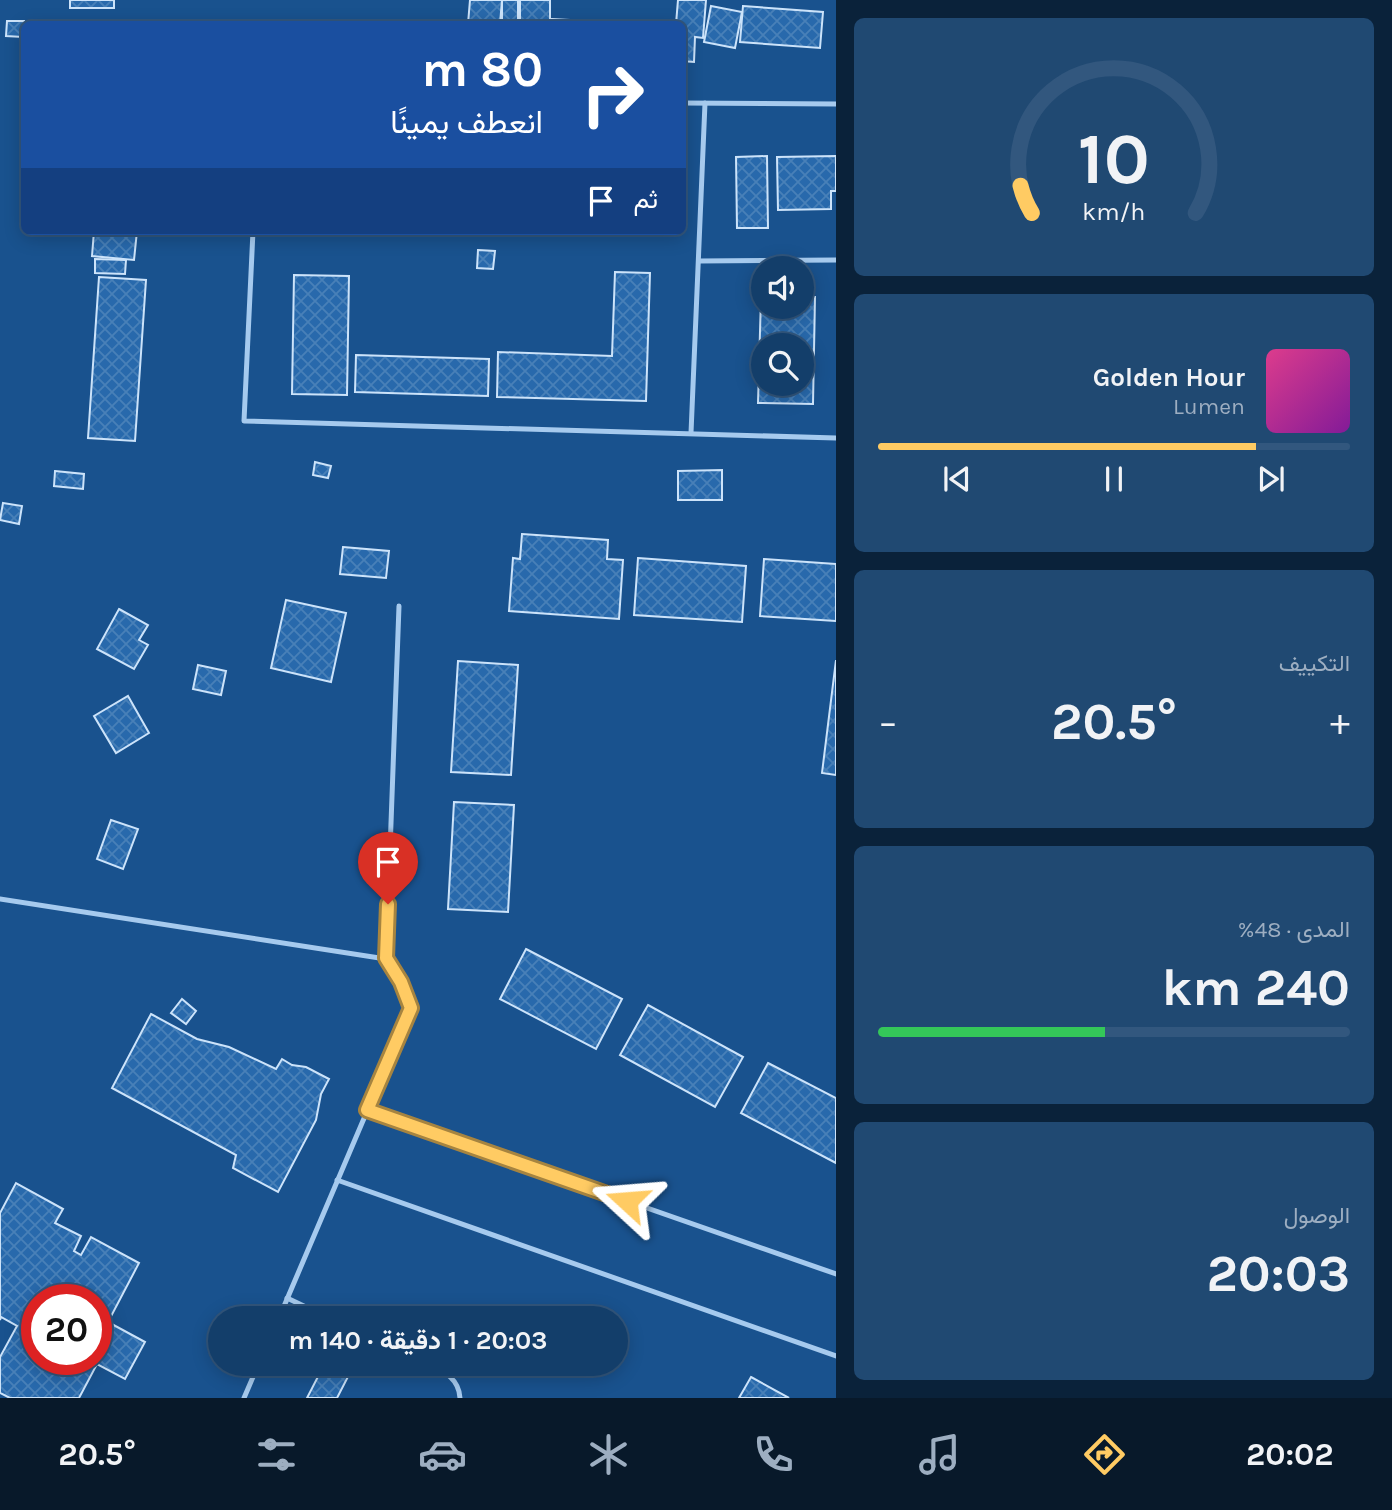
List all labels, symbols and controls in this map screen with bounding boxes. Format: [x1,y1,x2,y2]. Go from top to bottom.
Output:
text: 80 m [421,41,543,98]
icon: right [567,49,658,140]
text: انعطف يمينًا [390,104,543,141]
text: 10 [1078,116,1150,201]
icon: arrive [582,182,620,220]
text: ثم [634,184,658,215]
text: km/h [1082,197,1146,226]
map controls [751,256,814,396]
button: sound [751,256,814,319]
button: search [751,333,814,396]
text: Golden Hour [1093,362,1245,393]
text: Lumen [1173,393,1245,420]
icon: previous [938,460,976,498]
icon: pause [1095,460,1133,498]
icon: next [1252,460,1290,498]
text: التكييف [1279,650,1350,677]
text: 20.5° [1051,691,1177,752]
text: − [878,700,898,745]
text: + [1330,700,1350,745]
pin [358,832,418,904]
icon: arrive [369,843,407,881]
text: المدى · 48% [1238,916,1350,943]
text: 240 km [1161,957,1350,1018]
position arrow [590,1164,664,1238]
text: الوصول [1284,1202,1350,1229]
text: 20:03 [1206,1243,1350,1304]
speed limit sign: 20 [21,1284,112,1375]
text: 20:03 · 1 دقيقة · 140 m [289,1325,547,1356]
icon: filters [252,1430,301,1479]
icon: car [418,1430,467,1479]
icon: climate [584,1430,633,1479]
icon: phone [749,1430,798,1479]
icon: music [915,1430,964,1479]
icon: directions [1080,1430,1129,1479]
text: 20.5° [58,1436,136,1473]
text: 20:02 [1246,1436,1334,1473]

